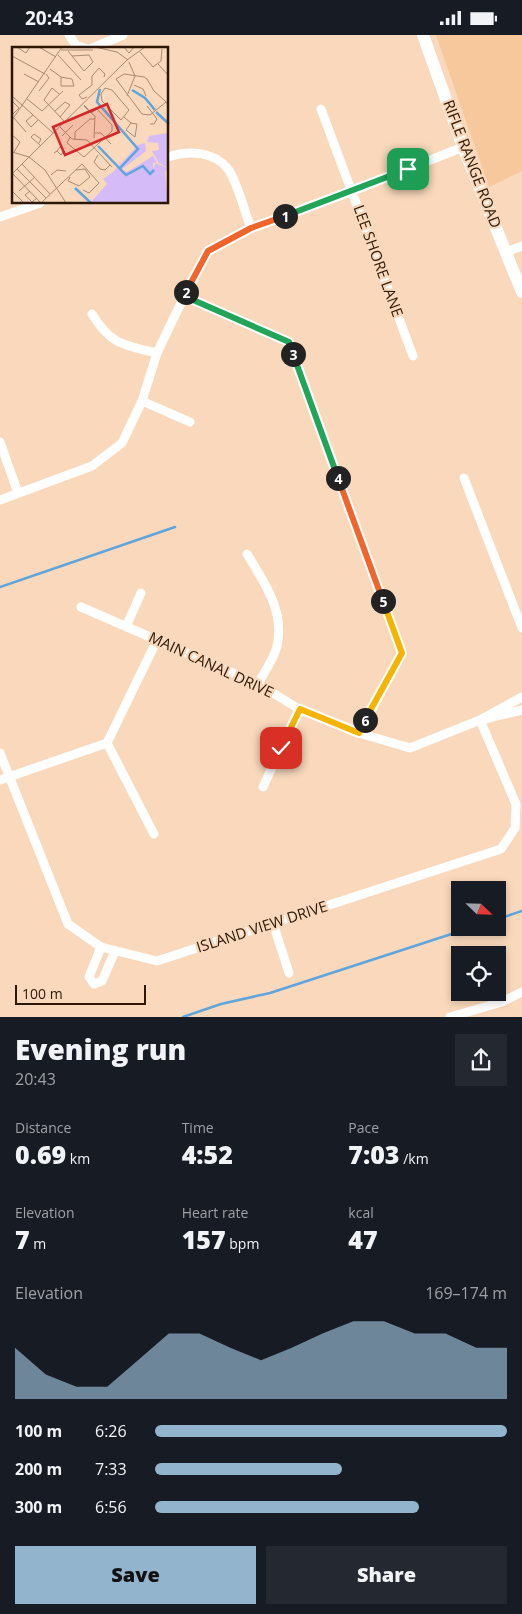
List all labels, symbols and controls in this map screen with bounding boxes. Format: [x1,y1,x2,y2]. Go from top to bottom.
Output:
text: 20:43 [25,5,74,31]
inset map [12,47,169,204]
street label: RIFLE RANGE ROAD [439,97,507,231]
pin [387,148,429,190]
icon: arrive [394,155,422,183]
street label: LEE SHORE LANE [349,202,408,319]
pin: 1 [272,203,298,229]
text: 1 [281,207,290,226]
pin: 2 [174,279,198,305]
text: 2 [182,283,191,302]
pin: 3 [280,341,306,367]
text: 3 [289,345,298,364]
pin: 4 [326,465,350,491]
text: 4 [334,469,343,488]
pin: 5 [370,589,396,613]
text: 5 [379,592,388,611]
street label: MAIN CANAL DRIVE [146,626,277,702]
pin: 6 [352,707,378,733]
text: 6 [361,711,370,730]
pin [260,727,302,769]
icon: check [267,734,295,762]
north arrow [451,881,506,936]
map controls [451,881,506,1001]
street label: ISLAND VIEW DRIVE [194,895,330,957]
button: locate [451,946,506,1001]
scale bar [15,981,146,1005]
text: 100 m [22,984,63,1003]
text: Evening run [15,1030,186,1068]
button: share [455,1034,507,1086]
text: 20:43 [15,1068,56,1090]
text: Distance [15,1118,71,1137]
text: Time [182,1118,214,1137]
text: Pace [348,1118,379,1137]
text: 0.69 [15,1137,66,1171]
text: 4:52 [182,1137,233,1171]
text: 7:03 [348,1137,400,1171]
text: km [66,1149,90,1168]
text: /km [400,1149,429,1168]
text: Elevation [15,1203,74,1222]
text: Heart rate [182,1203,248,1222]
text: kcal [348,1203,374,1222]
text: 7 [15,1222,30,1256]
text: 157 [182,1222,226,1256]
text: 47 [348,1222,378,1256]
text: m [30,1234,46,1253]
text: bpm [226,1234,259,1253]
text: Elevation [15,1282,83,1304]
text: 169–174 m [425,1282,507,1304]
text: 100 m [15,1420,62,1442]
text: 6:26 [95,1420,127,1442]
text: 200 m [15,1458,62,1480]
text: 7:33 [95,1458,127,1480]
text: 300 m [15,1496,62,1518]
text: 6:56 [95,1496,127,1518]
button: Save [15,1546,256,1604]
button: Share [266,1546,507,1604]

